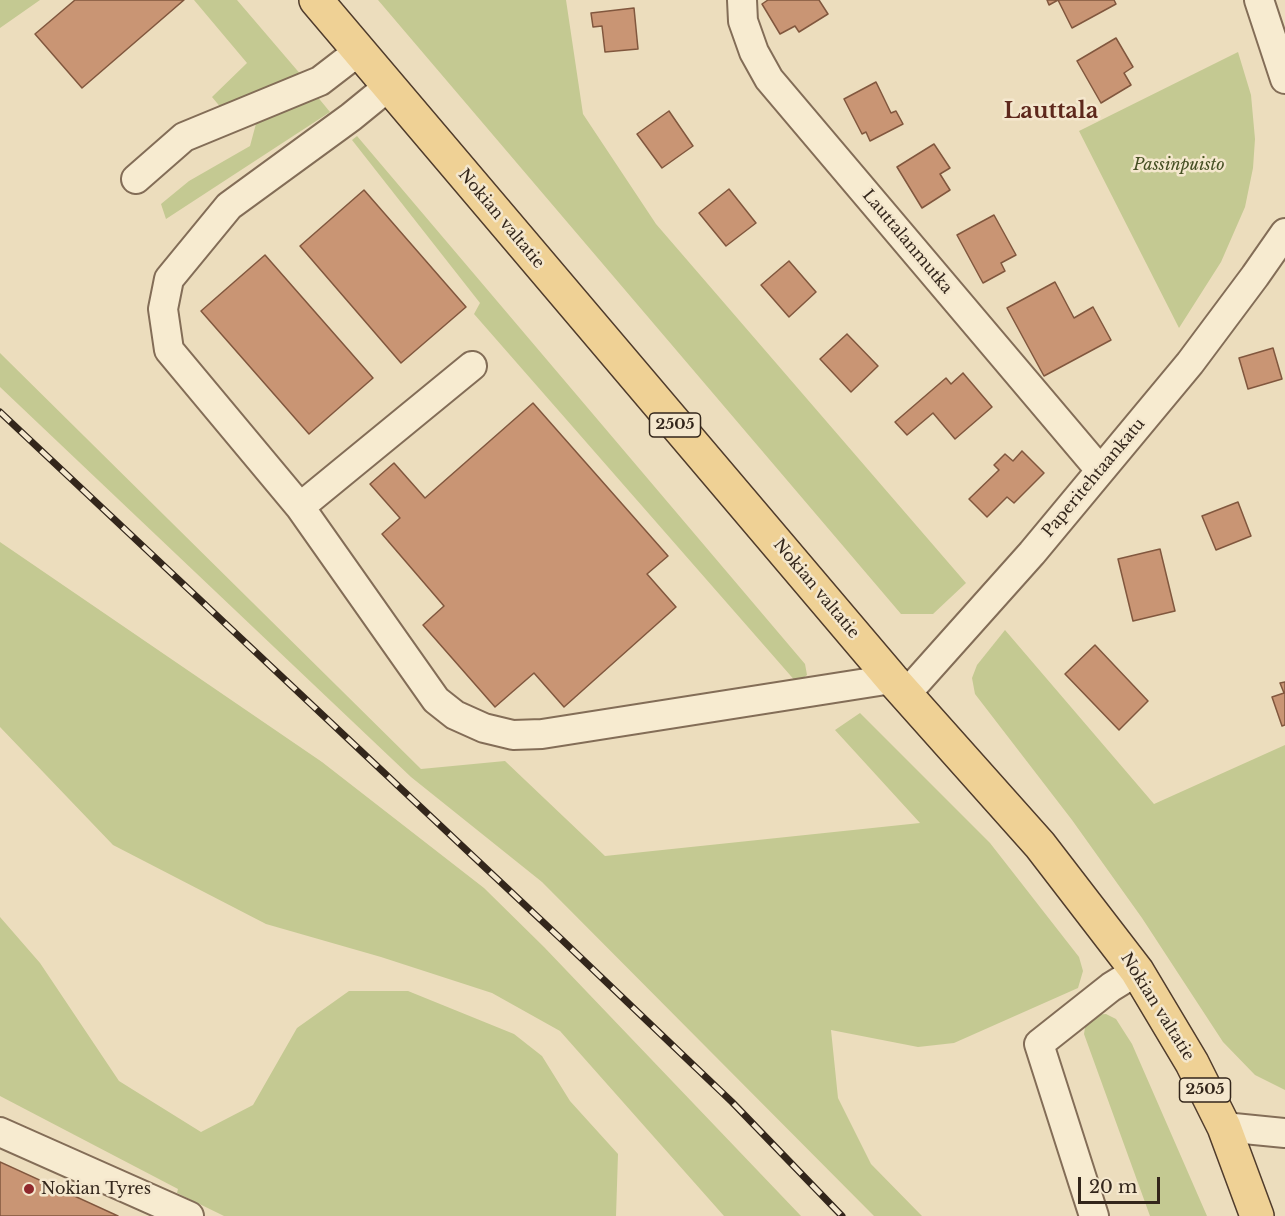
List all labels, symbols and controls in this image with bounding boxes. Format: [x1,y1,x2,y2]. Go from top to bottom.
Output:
district label: Lauttala [1004,99,1098,125]
park label: Passinpuisto [1133,155,1225,175]
street label: Nokian valtatie [454,166,548,272]
street label: Lauttalanmutka [858,186,956,298]
road number: 2505 [650,413,700,437]
street label: Paperitehtaankatu [1039,415,1149,541]
street label: Nokian valtatie [769,536,863,642]
street label: Nokian valtatie [1116,950,1198,1064]
road number: 2505 [1180,1078,1230,1102]
scale bar [1081,1165,1164,1203]
text: 20 m [1089,1176,1137,1198]
place label: Nokian Tyres [41,1179,151,1199]
marker: Nokian Tyres [22,1182,36,1196]

